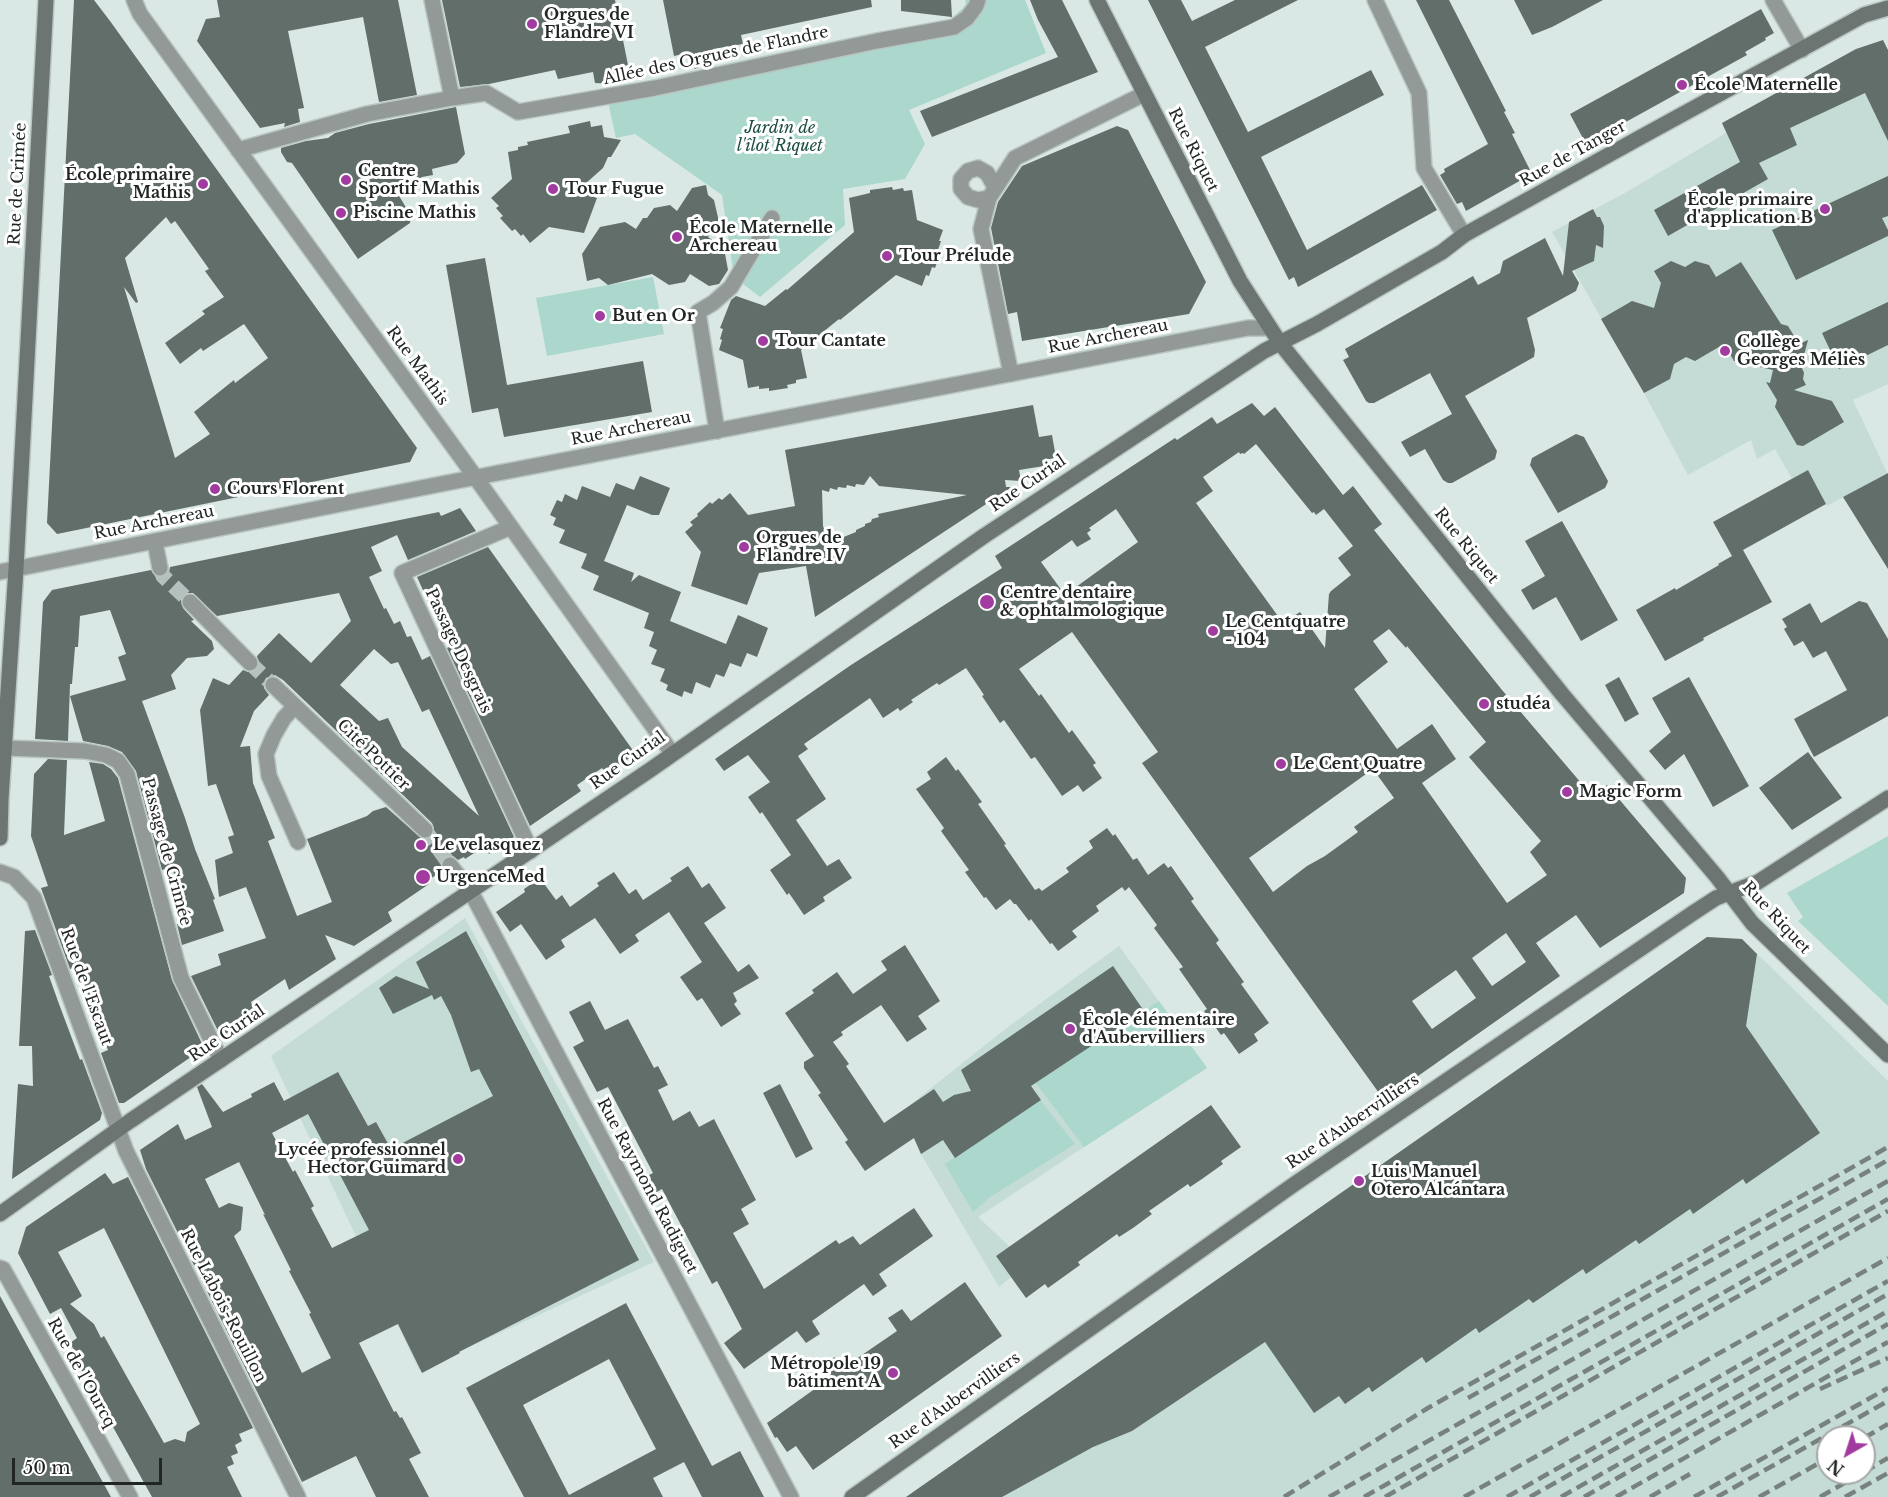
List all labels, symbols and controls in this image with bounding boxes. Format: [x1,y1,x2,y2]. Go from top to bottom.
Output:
place label: Orgues de Flandre VI [544,5,634,43]
marker: Orgues de Flandre VI [525,17,539,31]
street label: Allée des Orgues de Flandre [602,23,830,89]
place label: École Maternelle [1694,75,1838,95]
marker: École Maternelle [1675,78,1689,92]
street label: Rue Riquet [1164,105,1222,195]
street label: Rue de Tanger [1516,117,1630,191]
park label: Jardin de l'îlot Riquet [737,118,823,156]
street label: Rue de Crimée [5,122,31,246]
place label: Centre Sportif Mathis [358,161,480,199]
place label: École primaire Mathis [65,165,191,203]
marker: Centre Sportif Mathis [339,173,353,187]
marker: École primaire Mathis [196,177,210,191]
place label: Tour Fugue [565,179,664,199]
marker: Tour Fugue [546,182,560,196]
place label: École primaire d'application B [1686,190,1813,228]
marker: École primaire d'application B [1818,202,1832,216]
place label: Piscine Mathis [353,203,476,223]
marker: Piscine Mathis [334,206,348,220]
place label: École Maternelle Archereau [689,218,833,256]
marker: École Maternelle Archereau [670,230,684,244]
place label: Tour Prélude [899,246,1011,266]
marker: Tour Prélude [880,249,894,263]
place label: But en Or [612,306,695,326]
marker: But en Or [593,309,607,323]
street label: Rue Archereau [1046,316,1170,358]
street label: Rue Mathis [382,323,452,409]
place label: Tour Cantate [775,331,886,351]
place label: Collège Georges Méliès [1737,332,1865,370]
marker: Tour Cantate [756,334,770,348]
marker: Collège Georges Méliès [1718,344,1732,358]
street label: Rue Archereau [569,408,693,450]
street label: Rue Curial [986,451,1070,517]
place label: Cours Florent [227,479,344,499]
marker: Cours Florent [208,482,222,496]
street label: Rue Archereau [92,502,216,544]
street label: Rue Riquet [1430,504,1502,588]
place label: Orgues de Flandre IV [756,528,846,566]
marker: Orgues de Flandre IV [737,540,751,554]
place label: Centre dentaire & ophtalmologique [1000,583,1164,621]
street label: Passage Desgrais [421,585,495,717]
marker: Centre dentaire & ophtalmologique [978,593,996,611]
place label: Le Centquatre - 104 [1225,612,1346,650]
marker: Le Centquatre - 104 [1206,624,1220,638]
place label: studéa [1496,694,1551,714]
marker: studéa [1477,697,1491,711]
street label: Cité Pottier [333,716,413,794]
street label: Rue Curial [587,728,669,794]
place label: Le Cent Quatre [1293,754,1422,774]
marker: Le Cent Quatre [1274,757,1288,771]
street label: Passage de Crimée [137,776,195,928]
place label: Magic Form [1579,782,1682,802]
marker: Magic Form [1560,785,1574,799]
place label: Le velasquez [433,835,541,855]
marker: Le velasquez [414,838,428,852]
place label: UrgenceMed [436,867,545,887]
marker: UrgenceMed [414,868,432,886]
street label: Rue Riquet [1738,878,1814,958]
street label: Rue de l'Escaut [56,926,116,1048]
street label: Rue Curial [185,1001,269,1067]
place label: École élémentaire d'Aubervilliers [1082,1010,1234,1048]
marker: École élémentaire d'Aubervilliers [1063,1022,1077,1036]
street label: Rue d'Aubervilliers [1283,1071,1423,1173]
street label: Rue Raymond Radiguet [593,1095,701,1277]
place label: Lycée professionnel Hector Guimard [277,1140,446,1178]
marker: Lycée professionnel Hector Guimard [451,1152,465,1166]
place label: Luis Manuel Otero Alcántara [1371,1162,1505,1200]
marker: Luis Manuel Otero Alcántara [1352,1174,1366,1188]
street label: Rue Labois-Rouillon [176,1226,270,1386]
street label: Rue de l'Ourcq [43,1315,119,1431]
street label: Rue d'Aubervilliers [886,1349,1024,1453]
place label: Métropole 19 bâtiment A [770,1354,881,1392]
marker: Métropole 19 bâtiment A [886,1366,900,1380]
north arrow [1816,1425,1876,1485]
scale bar [15,1446,165,1484]
text: N [1824,1455,1848,1480]
text: 50 m [23,1457,71,1479]

